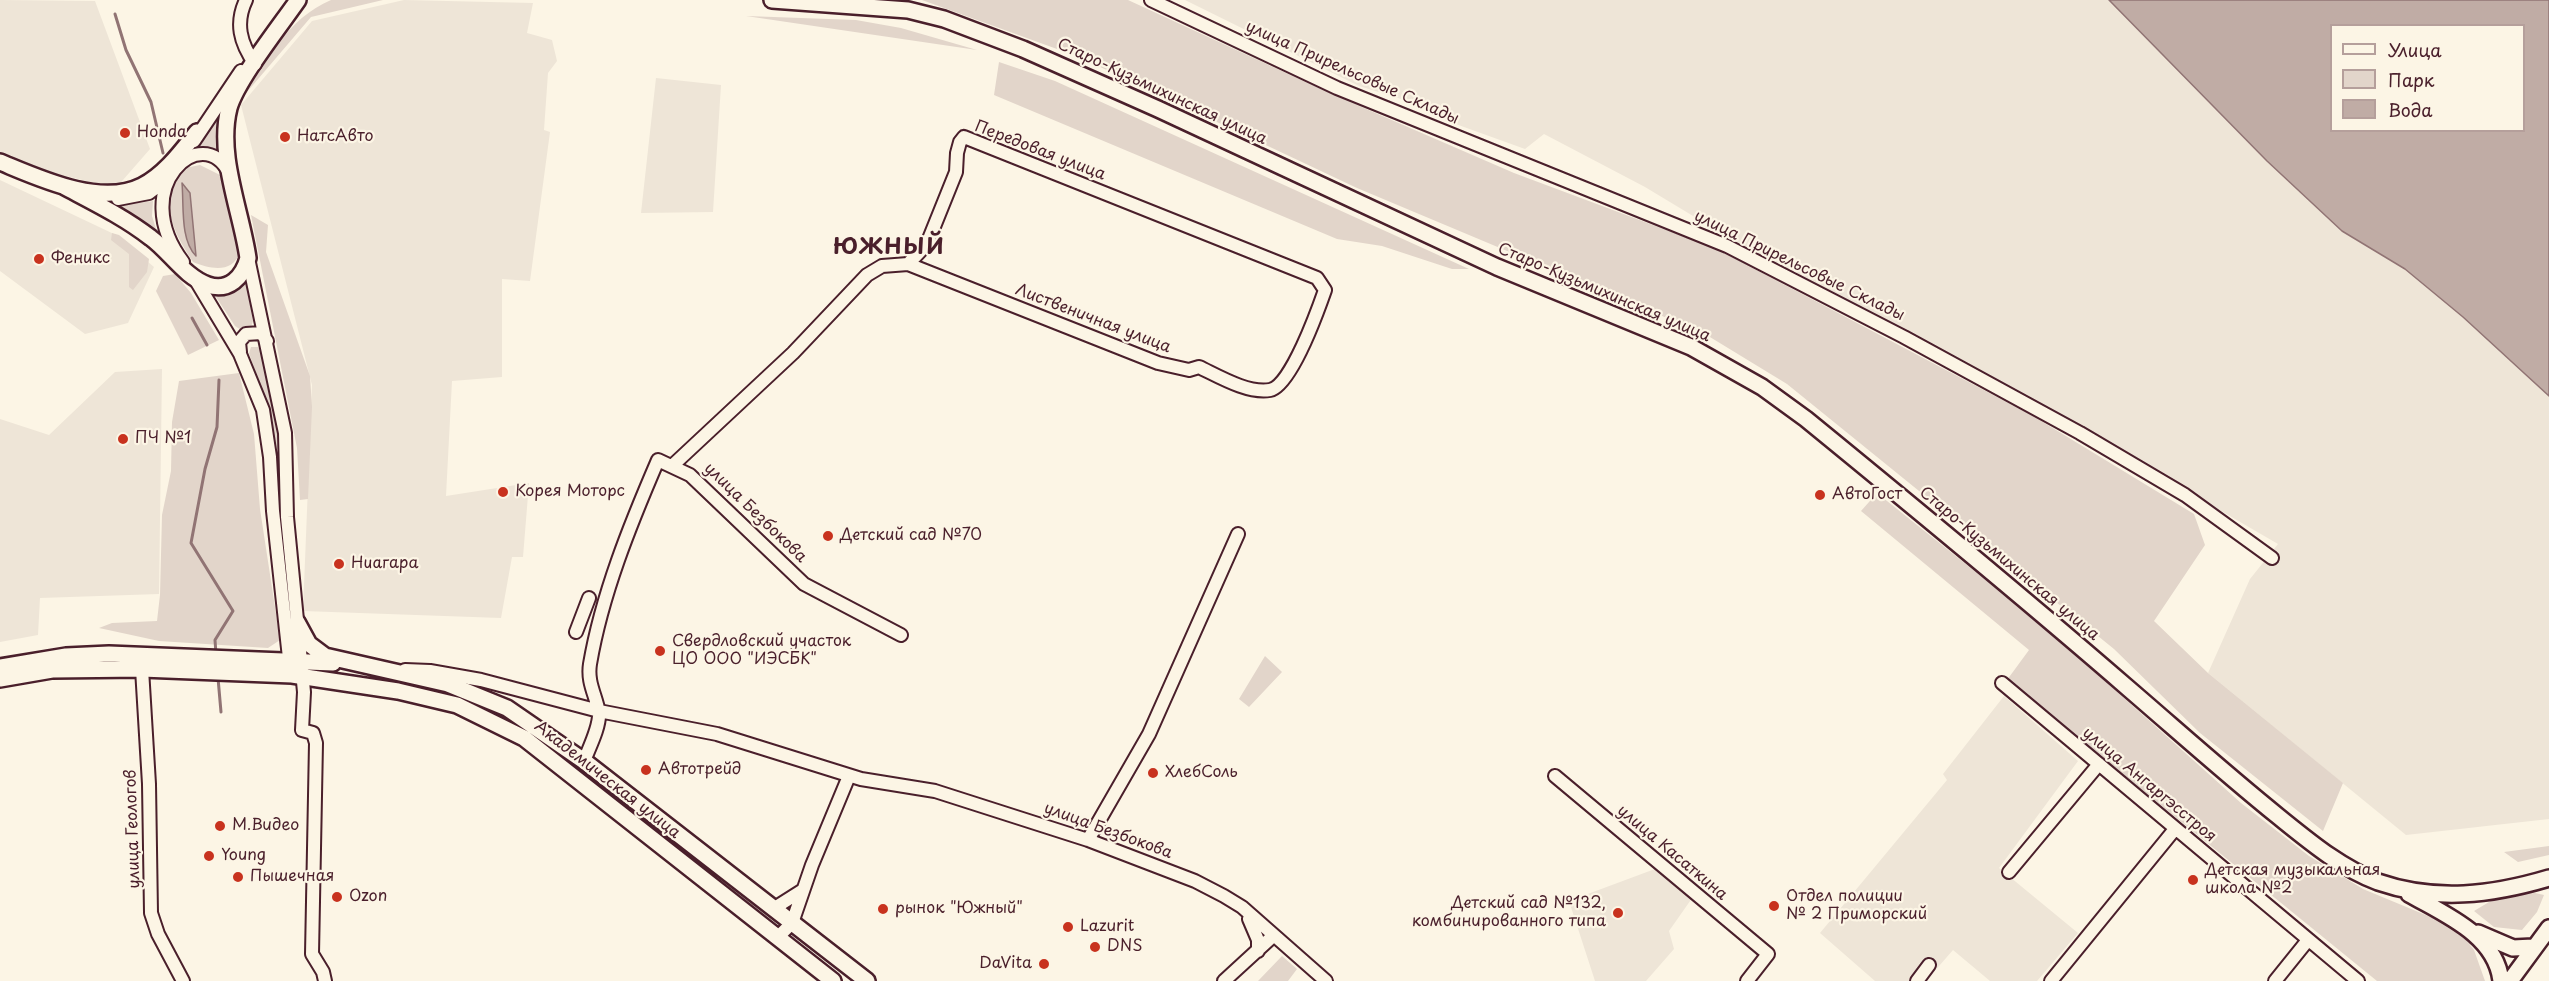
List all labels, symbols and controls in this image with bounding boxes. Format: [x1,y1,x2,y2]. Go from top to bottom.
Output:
street label: улица Прирельсовые Склады [1242,17,1462,129]
legend [2330,24,2525,132]
street label: Старо-Кузьмихинская улица [1054,35,1270,149]
text: Улица [2388,36,2442,63]
text: Парк [2388,66,2434,93]
text: Вода [2388,96,2433,123]
street label: Передовая улица [972,117,1108,185]
place label: Honda [137,123,187,143]
marker: Honda [118,126,132,140]
place label: НатсАвто [297,127,373,147]
marker: НатсАвто [278,130,292,144]
street label: улица Прирельсовые Склады [1691,207,1907,325]
district label: ЮЖНЫЙ [833,235,945,261]
street label: Старо-Кузьмихинская улица [1495,239,1713,347]
place label: Феникс [51,249,110,269]
marker: Феникс [32,252,46,266]
street label: Лиственичная улица [1013,280,1173,358]
place label: ПЧ №1 [135,429,191,449]
marker: ПЧ №1 [116,432,130,446]
street label: улица Безбокова [700,459,810,567]
place label: Корея Моторс [515,482,625,502]
street label: Старо-Кузьмихинская улица [1915,483,2103,645]
marker: Корея Моторс [496,485,510,499]
place label: АвтоГост [1832,485,1902,505]
marker: АвтоГост [1813,488,1827,502]
place label: Детский сад №70 [840,526,982,546]
marker: Детский сад №70 [821,529,835,543]
place label: Ниагара [351,554,419,574]
marker: Ниагара [332,557,346,571]
place label: Свердловский участок ЦО ООО "ИЭСБК" [672,632,851,670]
marker: Свердловский участок ЦО ООО "ИЭСБК" [653,644,667,658]
street label: Академическая улица [530,717,684,843]
street label: улица Ангаргэсстроя [2078,723,2220,847]
place label: Автотрейд [658,760,741,780]
marker: Автотрейд [639,763,653,777]
place label: ХлебСоль [1165,763,1238,783]
marker: ХлебСоль [1146,766,1160,780]
street label: улица Геологов [121,769,145,889]
street label: улица Безбокова [1041,799,1175,863]
street label: улица Касаткина [1613,801,1731,905]
place label: М.Видео [232,816,299,836]
marker: М.Видео [213,819,227,833]
place label: Young [221,846,266,866]
marker: Young [202,849,216,863]
place label: Детская музыкальная школа №2 [2205,861,2380,899]
place label: Пышечная [250,867,334,887]
marker: Пышечная [231,870,245,884]
marker: Детская музыкальная школа №2 [2186,873,2200,887]
place label: Ozon [349,887,387,907]
place label: Отдел полиции № 2 Приморский [1786,887,1927,925]
marker: Ozon [330,890,344,904]
place label: Детский сад №132, комбинированного типа [1412,894,1606,932]
place label: рынок "Южный" [895,899,1023,919]
marker: Отдел полиции № 2 Приморский [1767,899,1781,913]
marker: рынок "Южный" [876,902,890,916]
marker: Детский сад №132, комбинированного типа [1611,906,1625,920]
place label: Lazurit [1080,917,1134,937]
marker: Lazurit [1061,920,1075,934]
place label: DNS [1107,937,1142,957]
marker: DNS [1088,940,1102,954]
place label: DaVita [979,954,1032,974]
marker: DaVita [1037,957,1051,971]

